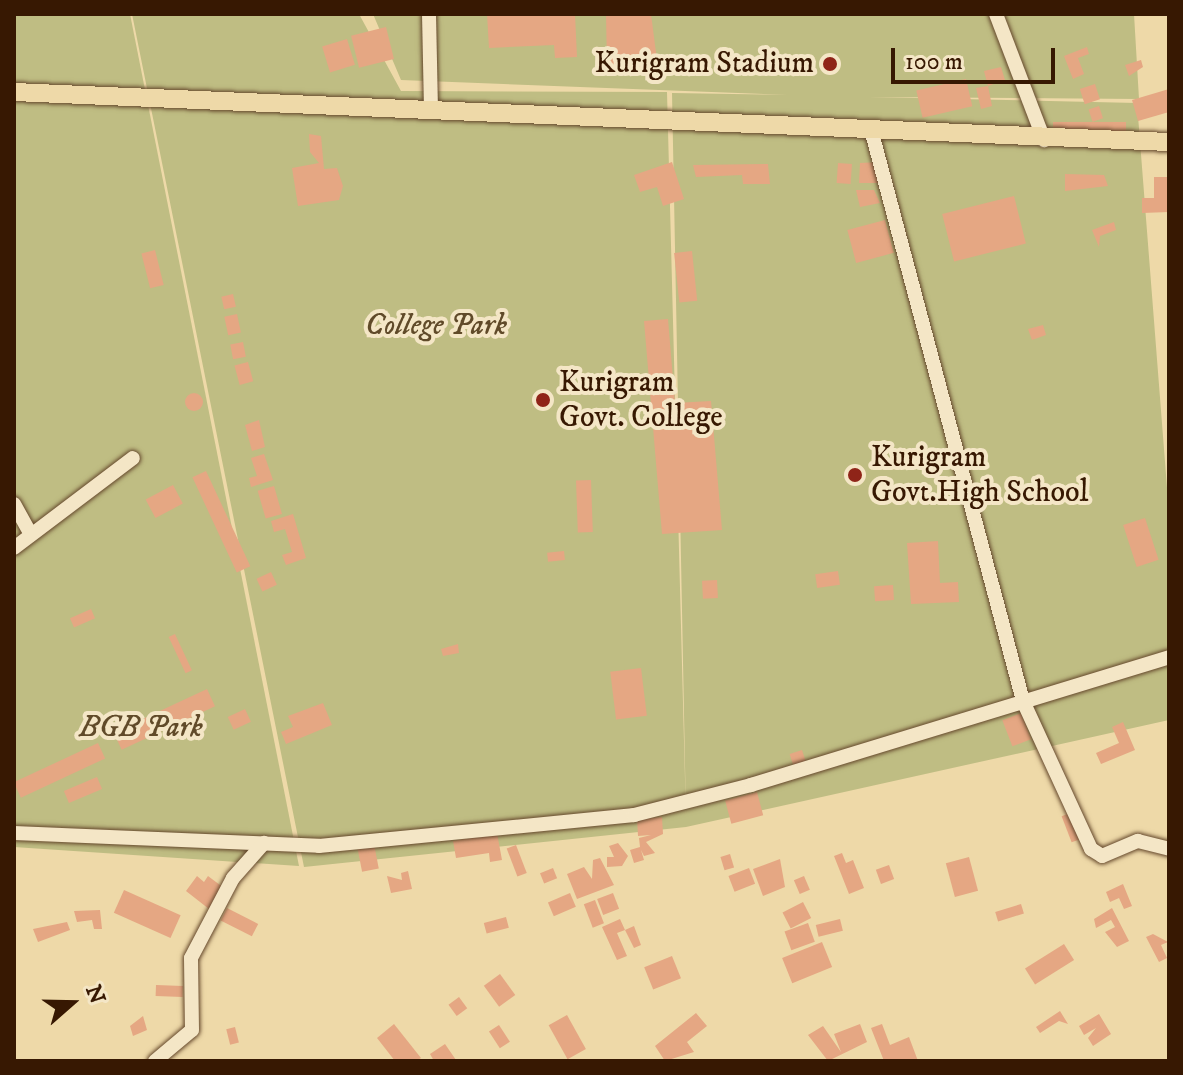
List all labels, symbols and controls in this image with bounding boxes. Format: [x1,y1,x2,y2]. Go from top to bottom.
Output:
scale bar [895,32,1059,82]
place label: Kurigram Stadium [595,46,814,82]
text: 100 m [905,47,963,77]
marker: Kurigram Stadium [821,55,839,73]
park label: College Park [365,308,507,344]
place label: Kurigram Govt. College [559,365,723,436]
marker: Kurigram Govt. College [534,391,552,409]
place label: Kurigram Govt.High School [871,440,1089,510]
marker: Kurigram Govt.High School [846,466,864,484]
park label: BGB Park [79,710,203,746]
north arrow [32,963,112,1043]
text: N [79,982,111,1008]

